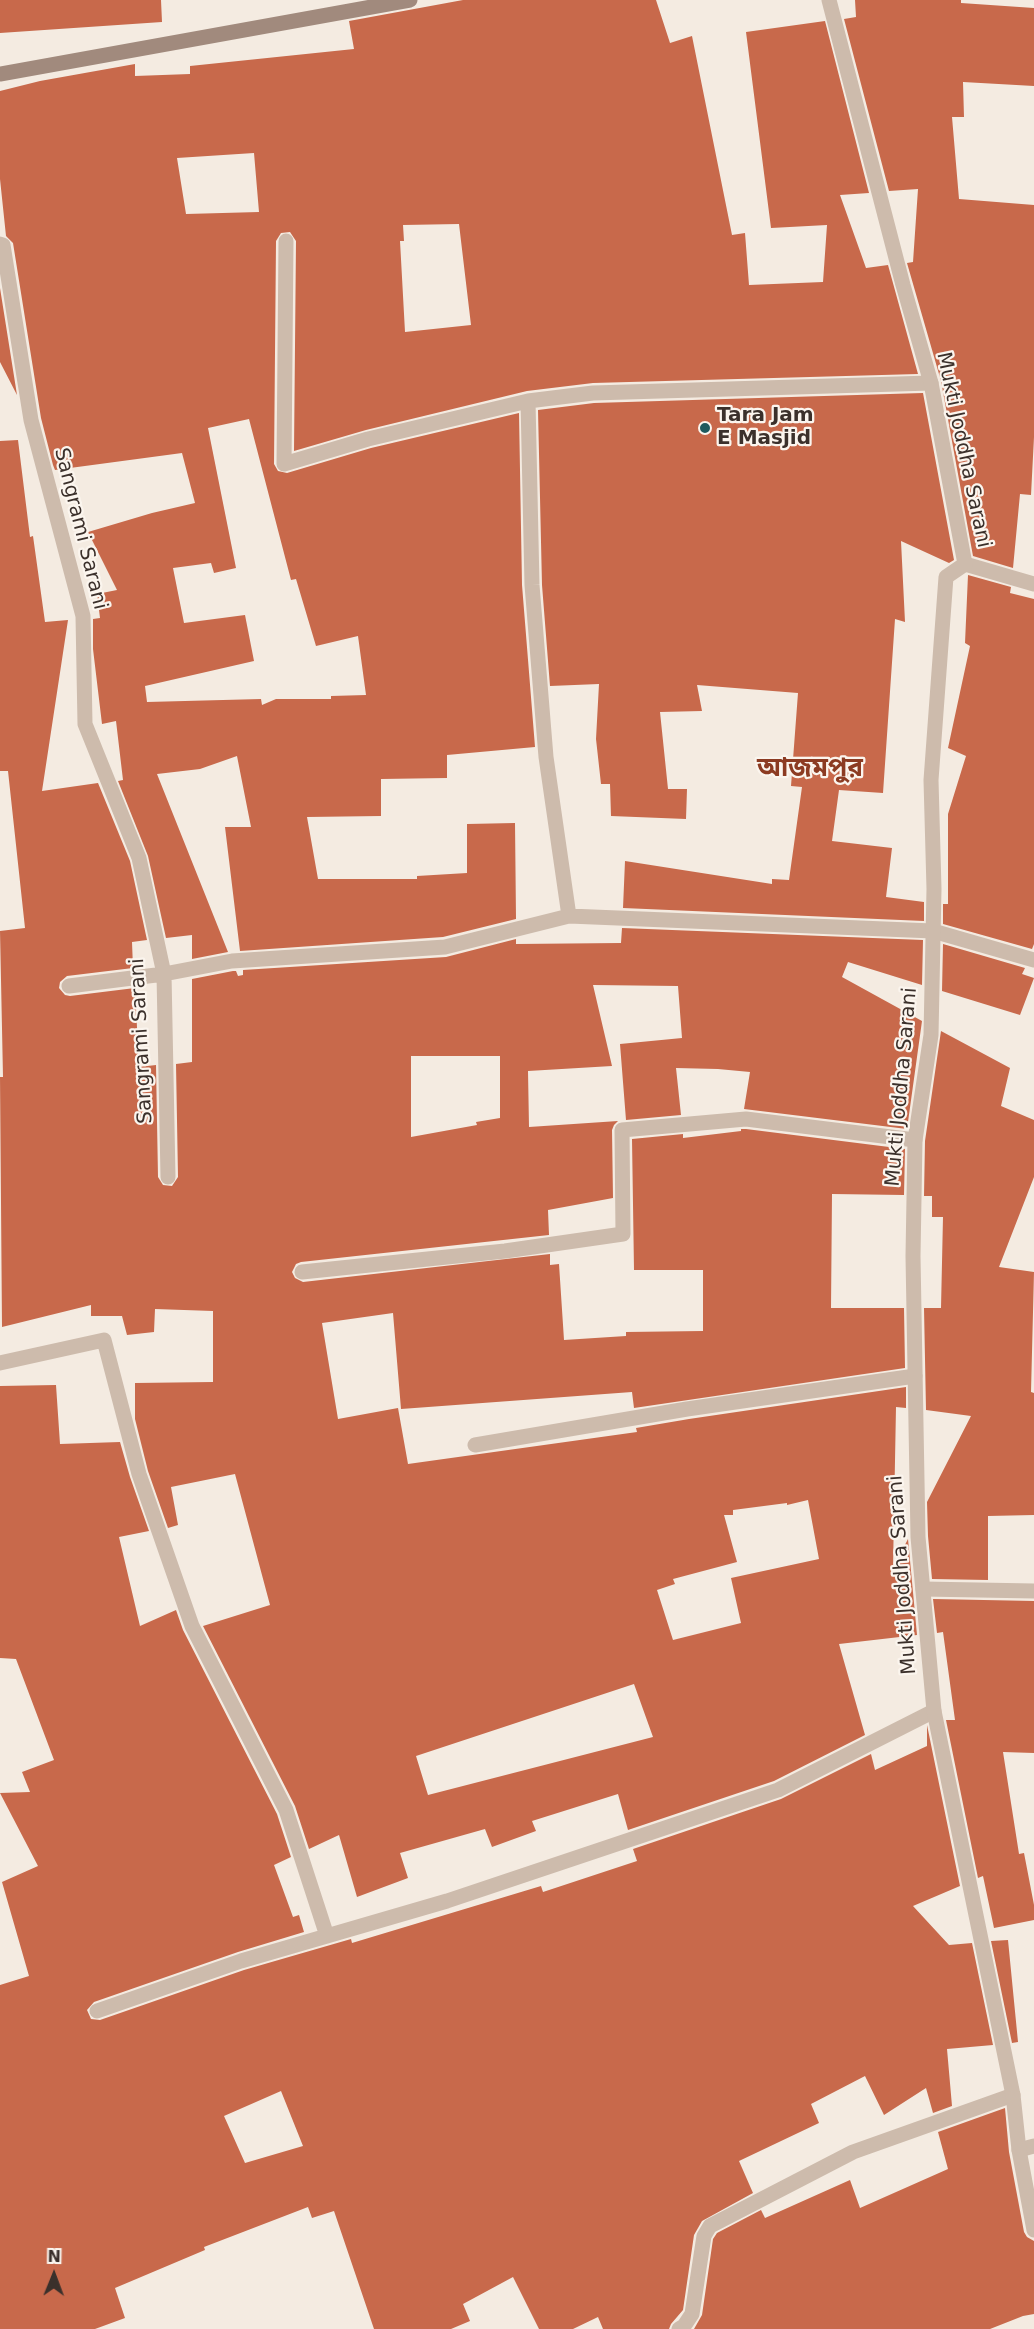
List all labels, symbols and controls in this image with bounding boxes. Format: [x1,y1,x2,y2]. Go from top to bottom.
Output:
street label: Mukti Joddha Sarani [930,350,996,550]
place label: Tara Jam E Masjid [717,404,814,451]
marker: Tara Jam E Masjid [698,421,712,435]
street label: Sangrami Sarani [48,446,112,612]
district label: আজমপুর [757,753,863,785]
street label: Sangrami Sarani [126,958,158,1124]
street label: Mukti Joddha Sarani [881,986,923,1188]
street label: Mukti Joddha Sarani [884,1475,922,1675]
north arrow [24,2245,84,2305]
text: N [47,2247,61,2266]

